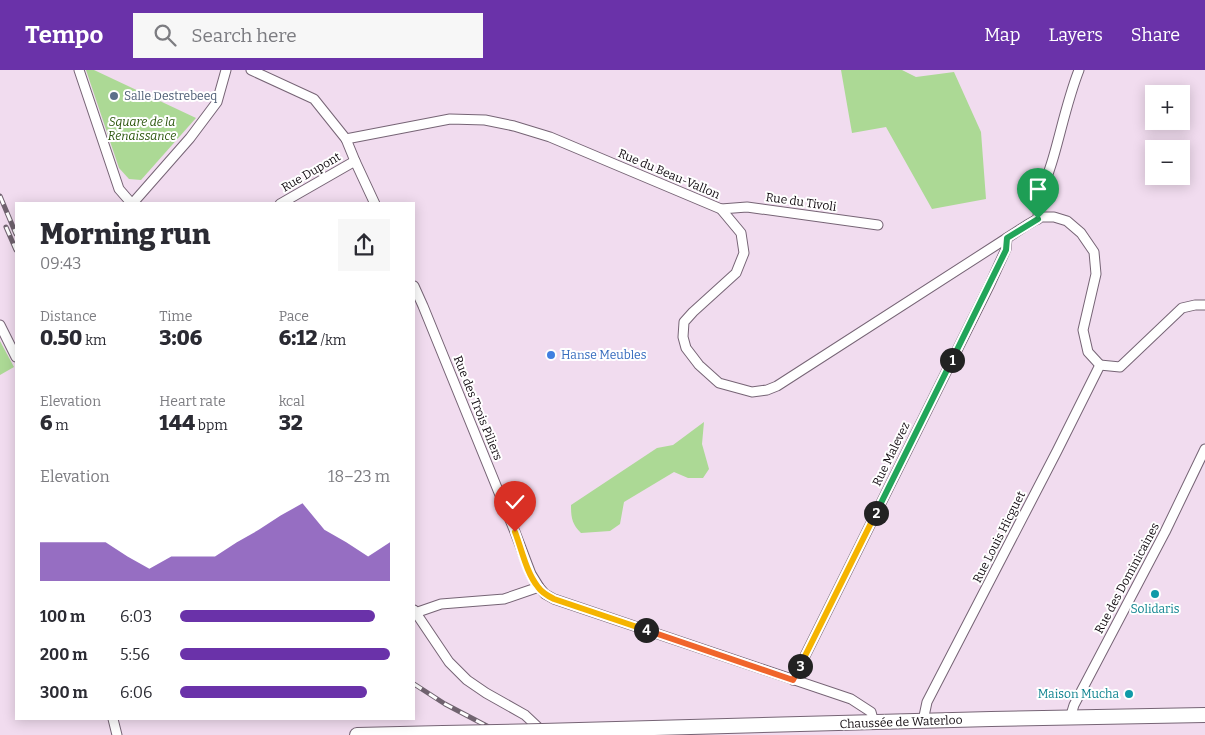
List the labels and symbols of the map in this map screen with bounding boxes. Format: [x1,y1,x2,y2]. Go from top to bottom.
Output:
place label: Salle Destrebeeq [124,89,217,103]
marker: Salle Destrebeeq [108,90,120,102]
park label: Square de la Renaissance [108,115,176,143]
street label: Rue du Beau-Vallon [616,146,722,202]
street label: Rue Dupont [279,149,344,195]
pin [1017,168,1059,219]
street label: Rue du Tivoli [765,190,838,214]
place label: Hanse Meubles [561,348,647,362]
pin: 1 [940,348,964,372]
marker: Hanse Meubles [545,349,557,361]
street label: Rue des Trois Piliers [451,354,505,462]
street label: Rue Malevez [869,420,913,488]
pin [494,481,536,532]
street label: Rue Louis Hicguet [970,488,1028,585]
pin: 2 [864,500,888,526]
street label: Rue des Dominicaines [1092,520,1162,636]
marker: Solidaris [1149,588,1161,600]
place label: Solidaris [1131,602,1180,616]
pin: 4 [634,618,658,642]
pin: 3 [788,654,812,678]
place label: Maison Mucha [1038,687,1119,701]
marker: Maison Mucha [1123,688,1135,700]
street label: Chaussée de Waterloo [839,713,963,731]

